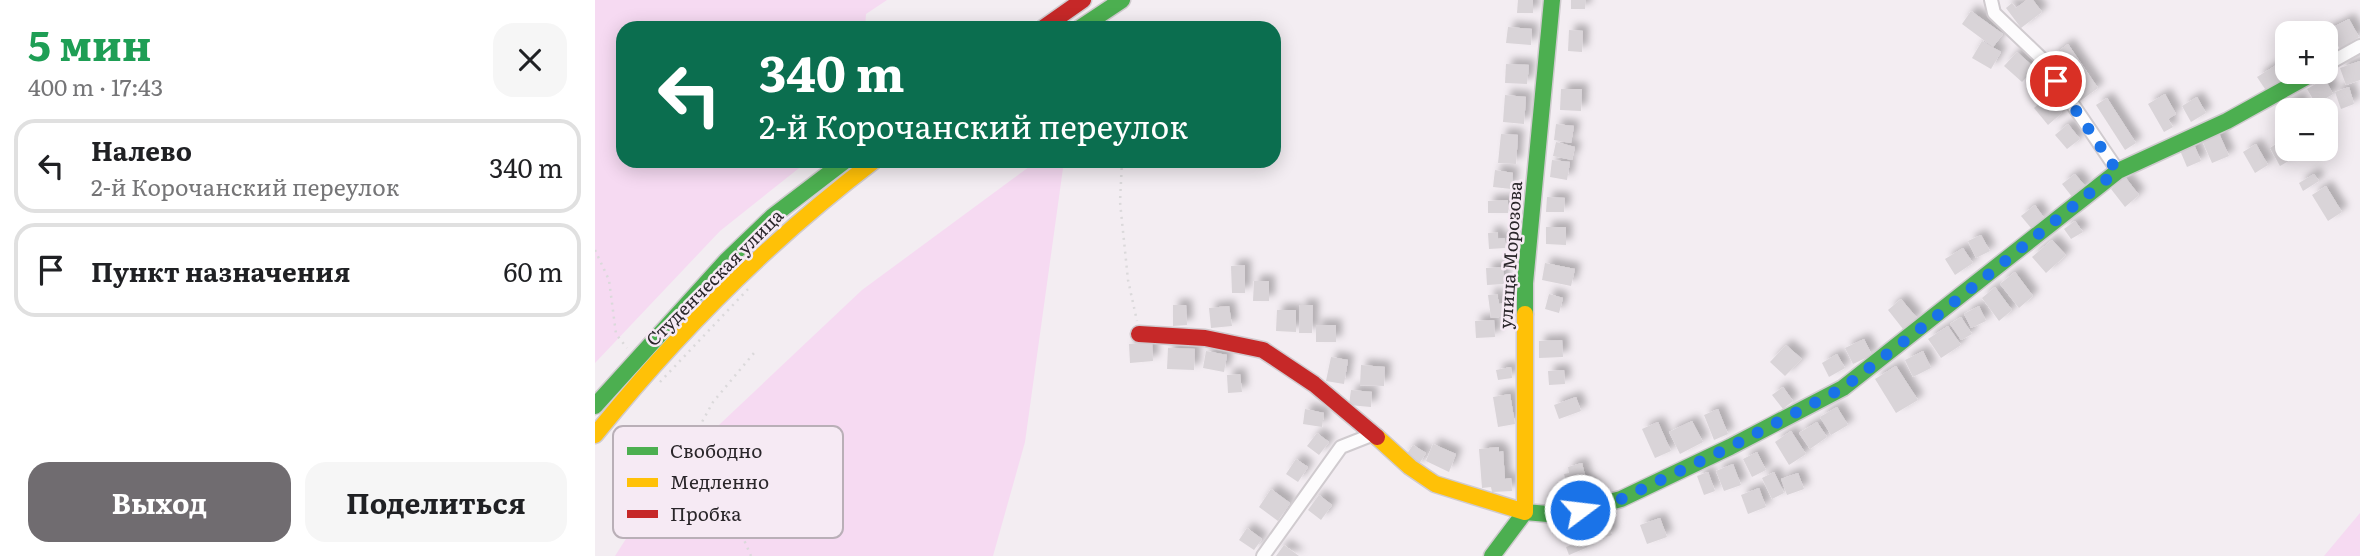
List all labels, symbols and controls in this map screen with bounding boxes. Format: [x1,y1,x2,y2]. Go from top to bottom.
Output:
text: 5 мин [28,12,151,74]
map controls [2275,21,2338,161]
button: + [2275,21,2338,84]
button: close [493,23,567,97]
text: 340 m [759,34,905,107]
icon: left [644,49,735,140]
pin [2026,51,2086,111]
icon: arrive [2037,62,2075,100]
text: 400 m · 17:43 [28,69,163,103]
button: − [2275,98,2338,161]
text: 2-й Корочанский переулок [759,101,1188,149]
text: Налево [91,130,192,169]
icon: left [32,147,70,185]
text: 340 m [489,147,563,186]
text: 2-й Корочанский переулок [91,169,399,203]
street label: улица Морозова [1491,180,1528,330]
street label: Студенческая улица [639,202,789,352]
icon: arrive [32,251,70,289]
text: Пункт назначения [91,251,350,290]
text: 60 m [504,251,563,290]
legend [613,426,843,538]
text: Свободно [670,436,762,464]
button: Выход [28,462,291,542]
button: Поделиться [305,462,567,542]
text: Медленно [670,467,769,495]
position arrow [1543,473,1617,547]
text: Пробка [670,499,742,527]

